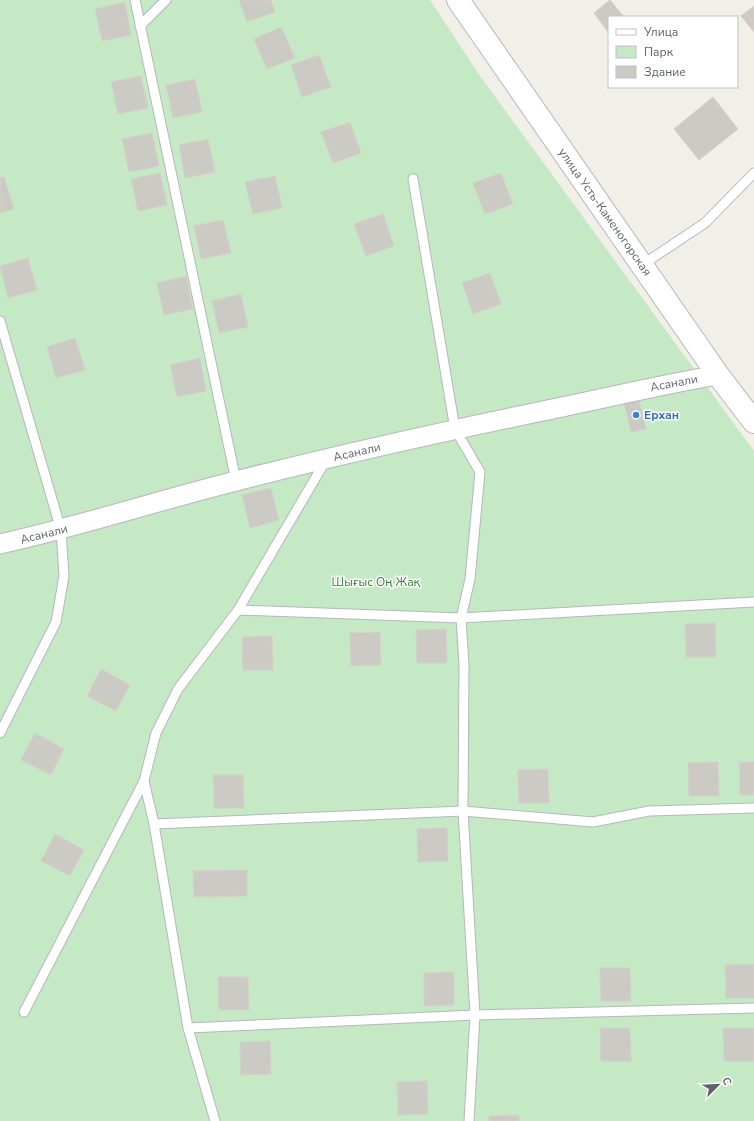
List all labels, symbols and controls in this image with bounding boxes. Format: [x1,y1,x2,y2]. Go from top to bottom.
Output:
legend [608,16,738,88]
text: Улица [643,24,678,40]
text: Парк [644,44,674,60]
text: Здание [644,64,686,80]
street label: улица Усть-Каменогорская [555,145,655,279]
street label: Асанали [649,371,699,395]
place label: Ерхан [644,407,679,423]
marker: Ерхан [631,410,641,420]
street label: Асанали [332,439,382,465]
street label: Асанали [19,520,69,548]
park label: Шығыс Оң Жақ [332,574,421,590]
north arrow [698,1065,738,1105]
text: С [718,1075,735,1088]

